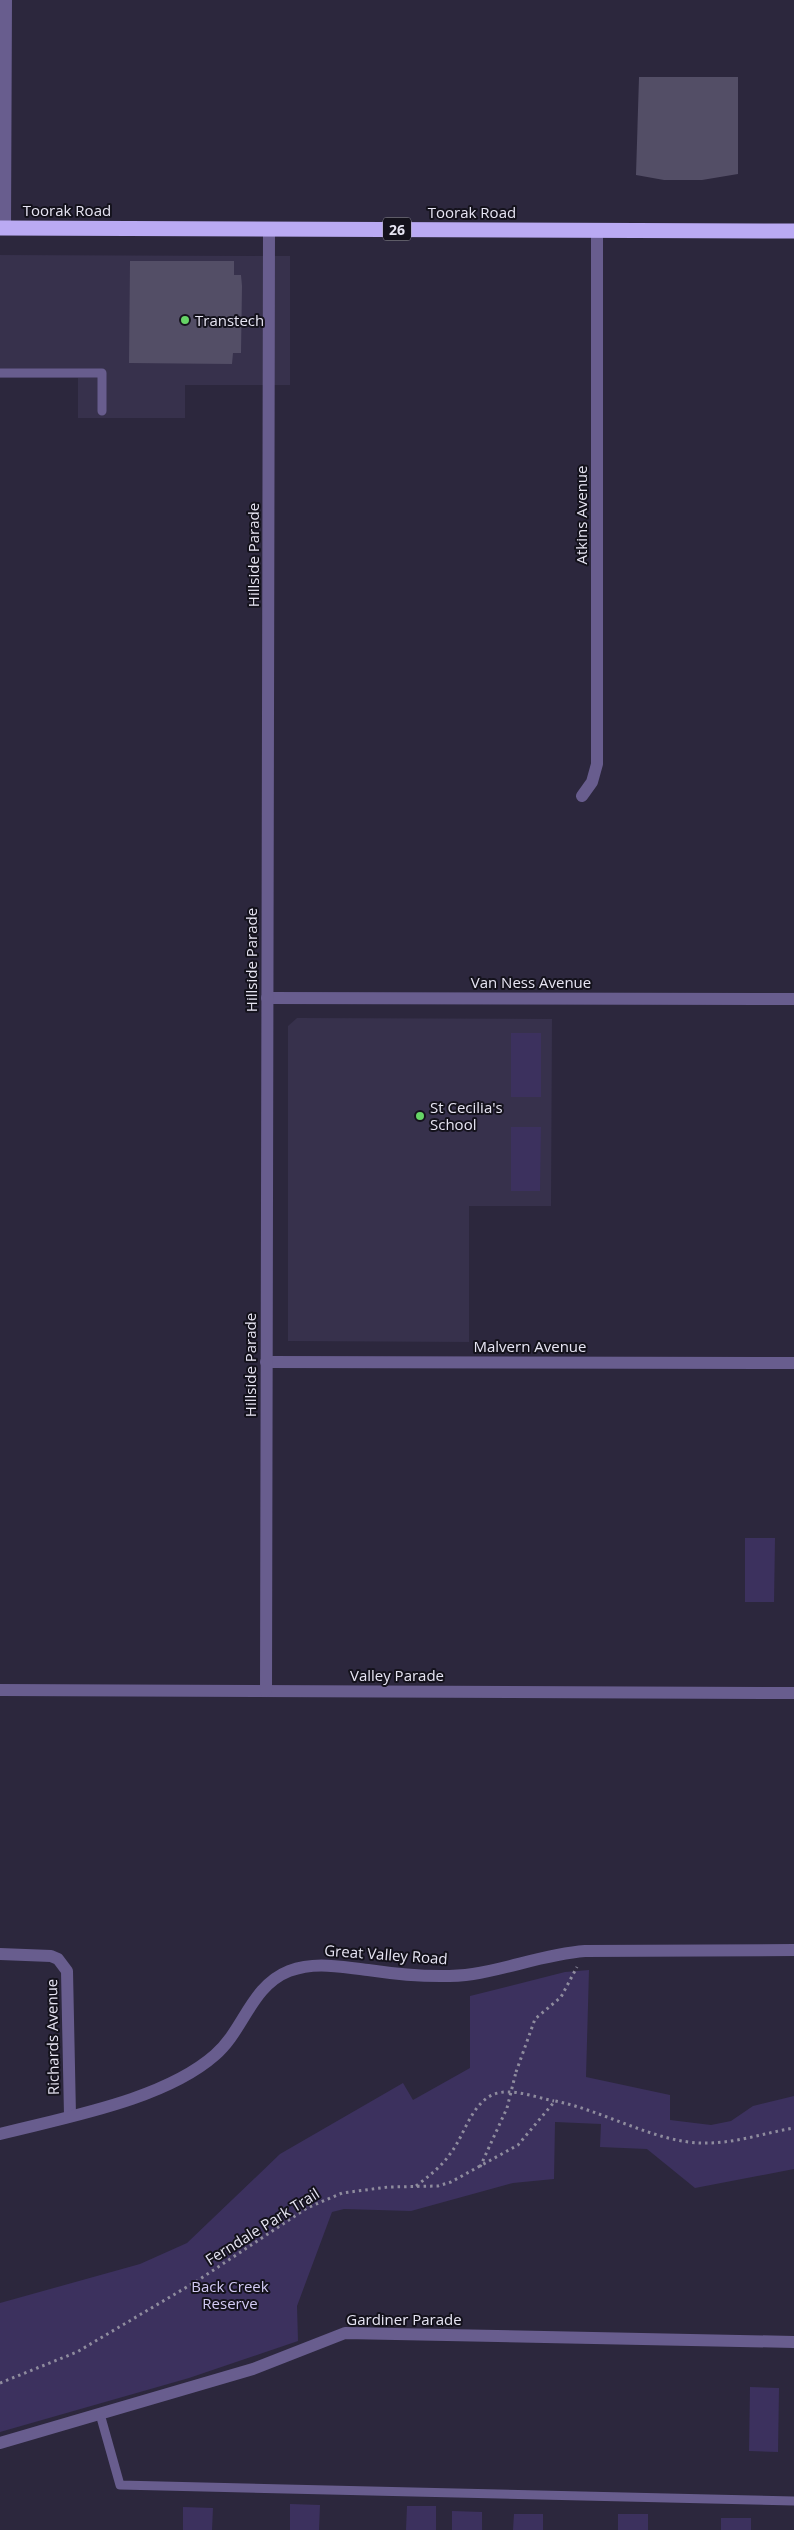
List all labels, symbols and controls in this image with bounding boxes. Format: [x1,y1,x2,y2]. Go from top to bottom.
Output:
street label: Toorak Road [23,200,111,220]
street label: Toorak Road [428,202,516,222]
road number: 26 [383,218,411,240]
place label: Transtech [195,310,264,330]
marker: Transtech [179,314,191,326]
street label: Atkins Avenue [571,466,591,564]
street label: Hillside Parade [243,503,263,607]
street label: Hillside Parade [241,908,261,1012]
street label: Van Ness Avenue [471,972,591,992]
place label: St Cecilia's School [430,1097,503,1134]
marker: St Cecilia's School [414,1110,426,1122]
street label: Hillside Parade [240,1313,260,1417]
street label: Malvern Avenue [474,1336,586,1356]
street label: Valley Parade [350,1665,444,1685]
street label: Great Valley Road [324,1940,448,1968]
street label: Richards Avenue [41,1979,63,2095]
street label: Ferndale Park Trail [201,2183,323,2269]
park label: Back Creek Reserve [191,2276,269,2313]
street label: Gardiner Parade [346,2309,462,2329]

